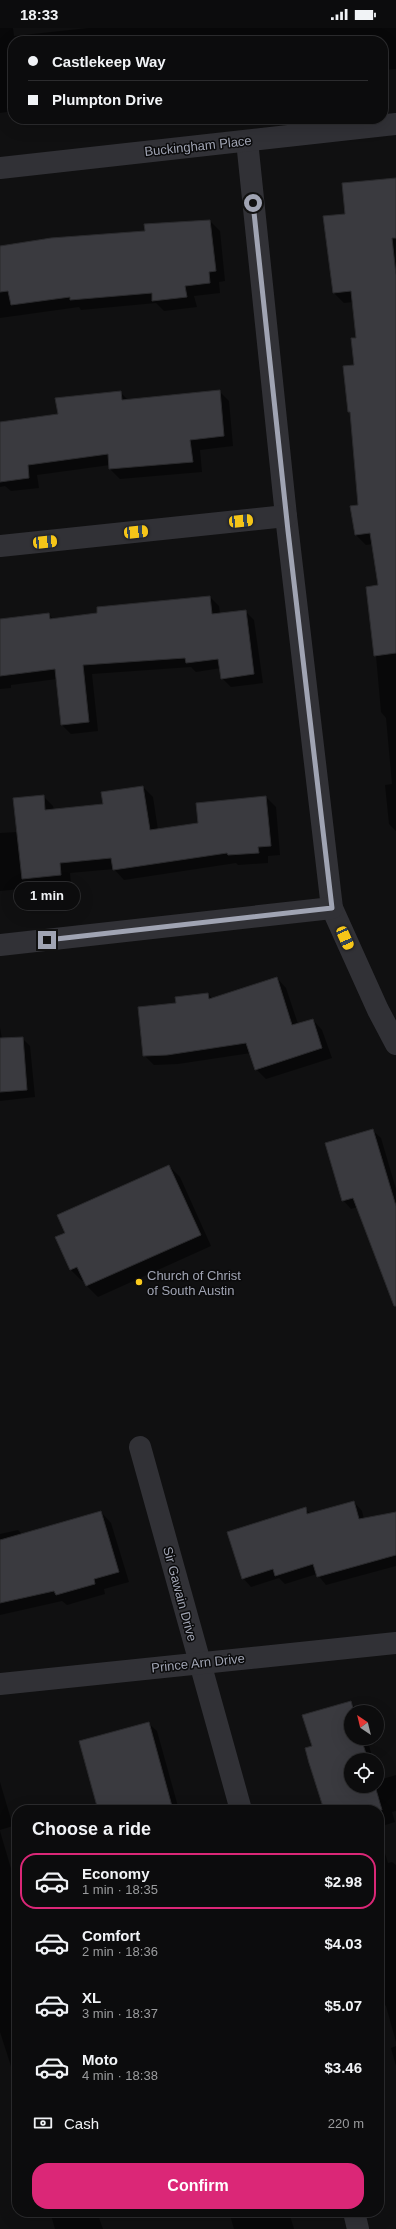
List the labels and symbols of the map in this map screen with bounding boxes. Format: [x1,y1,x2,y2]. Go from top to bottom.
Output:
street label: Buckingham Place [144,133,252,159]
route start [244,194,262,212]
car [228,514,254,528]
car [123,525,149,539]
car [32,535,58,549]
callout: 1 min [14,882,80,910]
car [335,925,355,951]
route end [38,931,56,949]
place label: Church of Christ of South Austin [147,1268,241,1298]
marker: Church of Christ of South Austin [134,1277,144,1287]
street label: Sir Gawain Drive [160,1545,200,1643]
street label: Prince Arn Drive [151,1651,245,1675]
north arrow [344,1705,384,1745]

